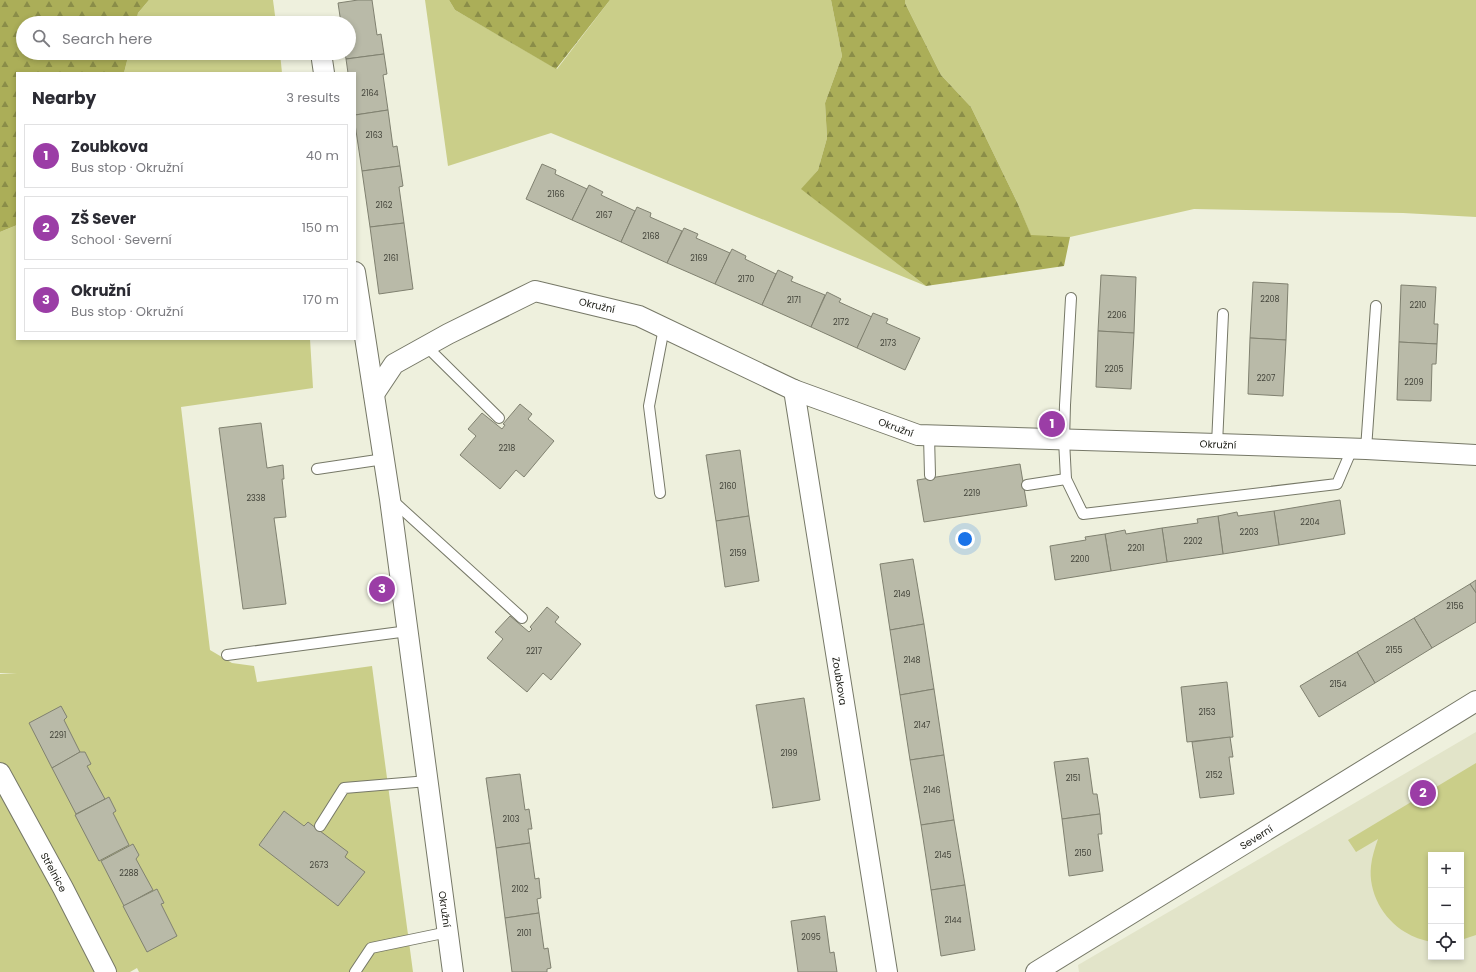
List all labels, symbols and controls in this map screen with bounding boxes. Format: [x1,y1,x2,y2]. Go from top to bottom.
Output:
search box [16,16,356,60]
icon: search [30,27,52,49]
text: Search here [62,28,152,49]
text: Nearby [32,86,96,110]
text: 3 results [286,88,340,107]
house number: 2164 [361,88,379,99]
house number: 2163 [366,130,383,141]
text: Zoubkova [71,136,148,157]
text: 1 [44,146,48,165]
text: 40 m [306,146,339,165]
text: Bus stop · Okružní [71,158,183,177]
house number: 2166 [547,189,565,200]
house number: 2162 [376,200,393,211]
text: ZŠ Sever [71,208,136,229]
house number: 2167 [596,210,613,221]
text: 2 [42,218,50,237]
text: 150 m [302,218,339,237]
text: School · Severní [71,230,172,249]
house number: 2168 [642,231,660,242]
house number: 2161 [384,253,398,264]
house number: 2169 [690,253,708,264]
house number: 2170 [738,274,754,285]
text: Okružní [71,280,131,301]
text: 3 [42,290,50,309]
text: 170 m [303,290,339,309]
street label: Okružní [577,294,617,317]
house number: 2208 [1260,294,1280,305]
house number: 2171 [787,295,801,306]
house number: 2210 [1410,300,1426,311]
text: Bus stop · Okružní [71,302,183,321]
house number: 2206 [1107,310,1127,321]
house number: 2172 [833,317,849,328]
house number: 2173 [880,338,896,349]
house number: 2205 [1104,364,1124,375]
house number: 2207 [1257,373,1276,384]
house number: 2209 [1404,377,1424,388]
pin: 1 [1039,409,1065,439]
street label: Okružní [876,414,916,441]
street label: Okružní [1199,436,1237,453]
house number: 2218 [499,443,515,454]
house number: 2160 [719,481,737,492]
house number: 2219 [964,488,980,499]
house number: 2338 [246,493,266,504]
house number: 2204 [1300,517,1320,528]
house number: 2203 [1240,527,1259,538]
your location [955,529,975,549]
house number: 2202 [1184,536,1203,547]
house number: 2201 [1128,543,1144,554]
house number: 2159 [729,548,747,559]
house number: 2200 [1070,554,1090,565]
pin: 3 [369,574,395,604]
house number: 2149 [893,589,911,600]
house number: 2156 [1446,601,1464,612]
house number: 2155 [1385,645,1403,656]
house number: 2217 [526,646,543,657]
house number: 2148 [903,655,921,666]
street label: Zoubkova [828,656,851,706]
house number: 2154 [1329,679,1347,690]
house number: 2153 [1199,707,1216,718]
house number: 2147 [914,720,931,731]
house number: 2291 [50,730,66,741]
house number: 2199 [780,748,798,759]
house number: 2152 [1206,770,1223,781]
house number: 2151 [1066,773,1080,784]
pin: 2 [1410,778,1436,808]
house number: 2146 [923,785,941,796]
house number: 2103 [503,814,520,825]
street label: Severní [1237,821,1276,853]
house number: 2150 [1074,848,1092,859]
street label: Střelnice [37,850,70,895]
house number: 2145 [934,850,952,861]
map controls [1428,852,1464,960]
button: + [1428,852,1464,888]
house number: 2673 [310,860,329,871]
house number: 2288 [119,868,139,879]
house number: 2102 [512,884,529,895]
button: − [1428,888,1464,924]
street label: Okružní [435,890,455,929]
house number: 2144 [944,915,962,926]
button: locate [1428,924,1464,960]
house number: 2101 [517,928,531,939]
house number: 2095 [801,932,821,943]

